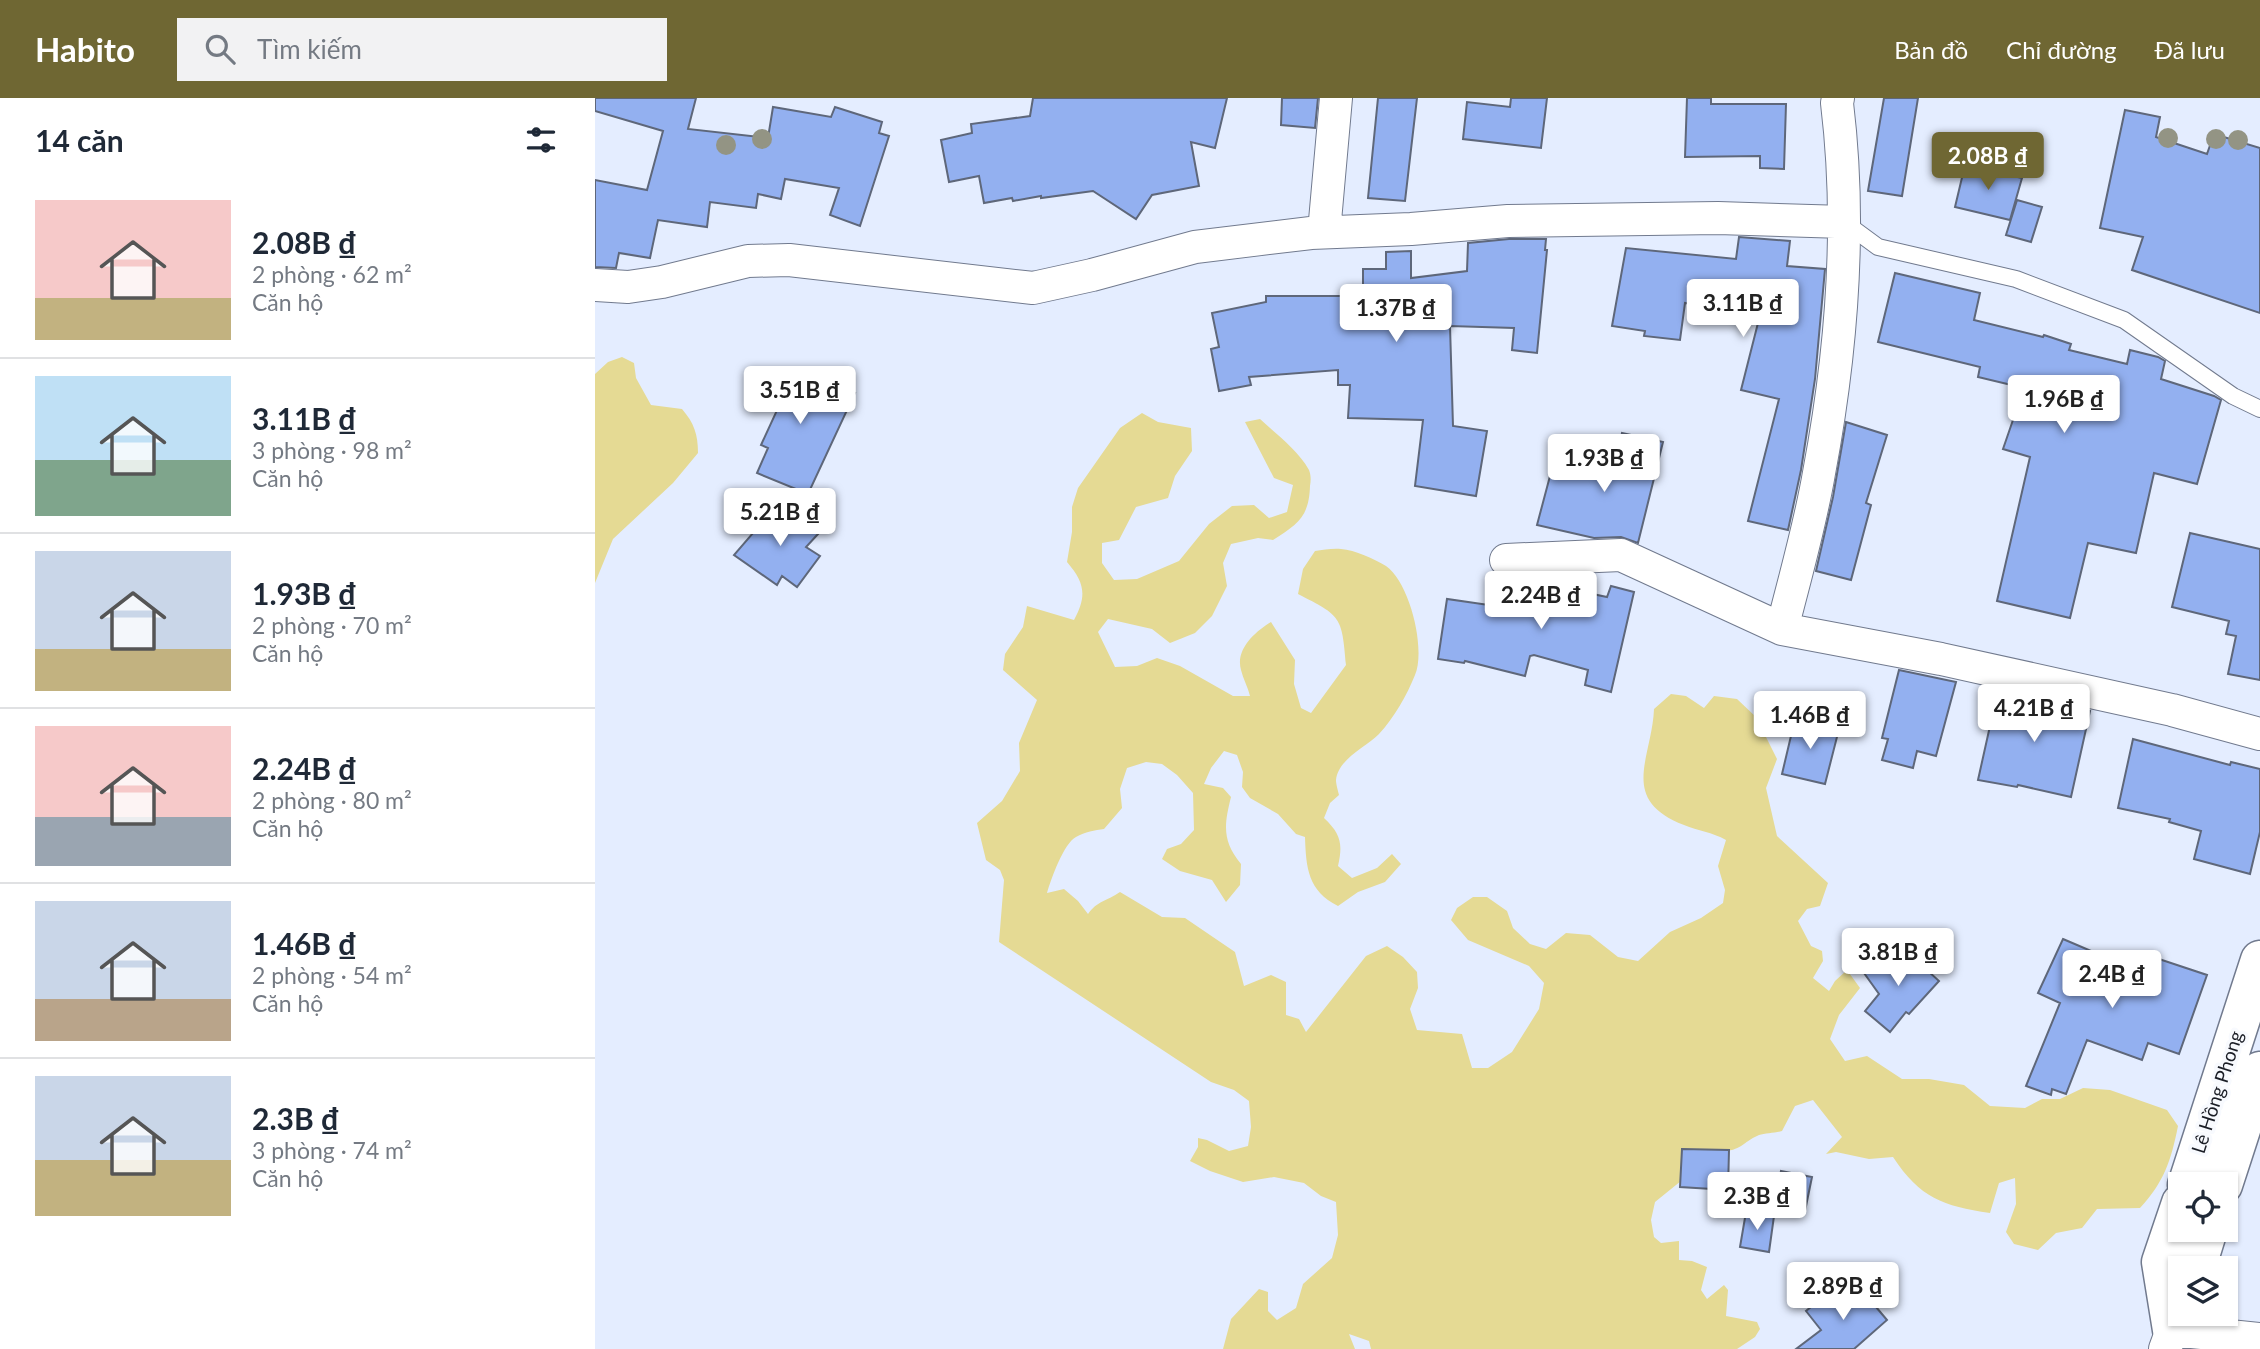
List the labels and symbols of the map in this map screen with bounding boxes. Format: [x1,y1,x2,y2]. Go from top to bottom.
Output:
pin: 2.08B ₫ [1923,132,2053,192]
pin: 3.11B ₫ [1678,280,1808,339]
pin: 1.37B ₫ [1331,285,1461,344]
pin: 3.51B ₫ [735,366,865,426]
pin: 1.96B ₫ [1999,376,2129,435]
pin: 1.93B ₫ [1539,434,1669,494]
pin: 5.21B ₫ [715,489,845,548]
pin: 2.24B ₫ [1476,572,1606,631]
pin: 4.21B ₫ [1969,684,2099,744]
pin: 1.46B ₫ [1745,692,1875,751]
pin: 3.81B ₫ [1833,928,1963,988]
pin: 2.4B ₫ [2055,950,2169,1010]
street label: Lê Hồng Phong [2186,1028,2247,1156]
pin: 2.3B ₫ [1700,1172,1814,1232]
pin: 2.89B ₫ [1778,1262,1908,1322]

